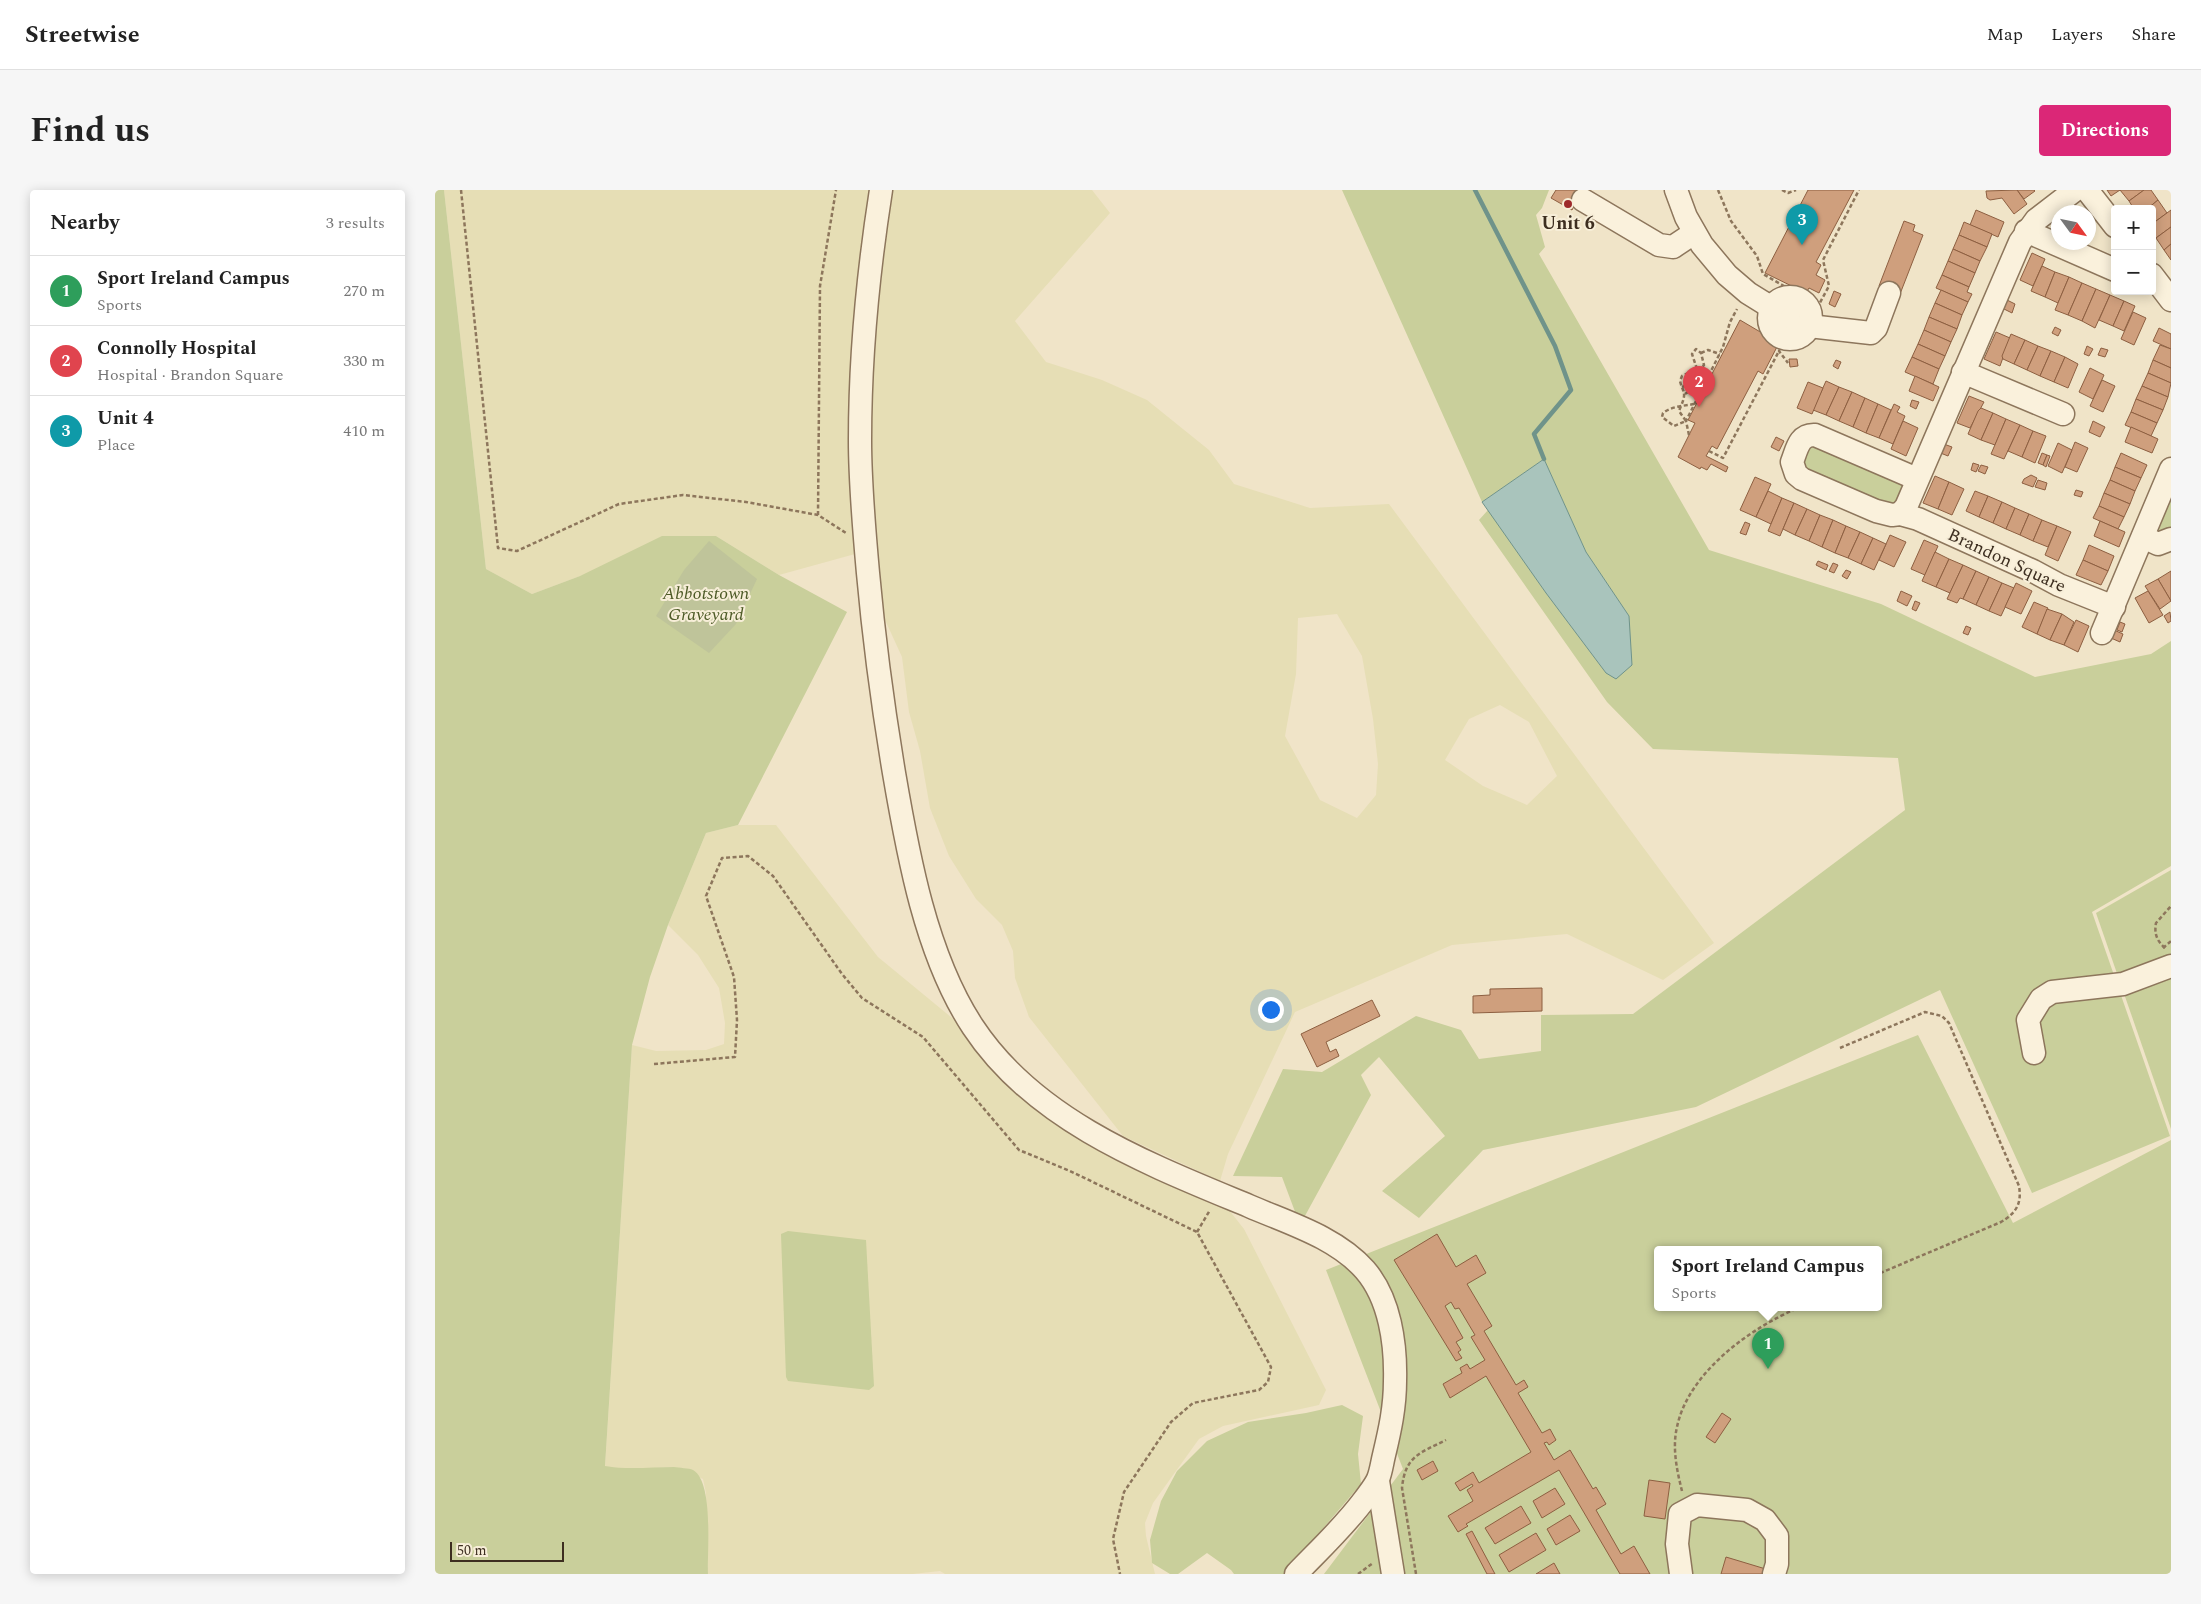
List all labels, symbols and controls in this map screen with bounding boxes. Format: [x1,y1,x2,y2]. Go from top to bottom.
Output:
text: Streetwise [25,17,140,53]
text: Map [1987,21,2023,48]
text: Layers [2051,21,2103,48]
text: Share [2131,21,2176,48]
text: Find us [30,104,150,157]
button: Directions [2039,105,2171,156]
marker: Unit 6 [1562,198,1574,210]
pin: 3 [1786,204,1818,245]
north arrow [2051,205,2096,250]
map controls [2111,205,2156,295]
button: + [2111,205,2156,250]
text: Nearby [50,207,120,239]
place label: Unit 6 [1541,210,1595,237]
text: 3 results [326,211,385,235]
button: − [2111,250,2156,295]
text: Sport Ireland Campus [97,264,290,293]
text: 1 [62,279,70,303]
text: 270 m [343,279,385,303]
text: Sports [97,293,142,317]
text: Connolly Hospital [97,334,256,363]
text: 2 [62,349,70,373]
text: 330 m [343,349,385,373]
text: Hospital · Brandon Square [97,363,283,387]
pin: 2 [1683,366,1715,407]
text: Unit 4 [97,404,154,433]
text: 3 [62,419,70,443]
text: 410 m [343,419,385,443]
text: Place [97,433,135,457]
street label: Brandon Square [1943,521,2070,600]
park label: Abbotstown Graveyard [662,580,750,628]
your location [1258,997,1284,1023]
popup [1654,1246,1882,1311]
text: Sport Ireland Campus [1672,1252,1864,1281]
text: Sports [1672,1281,1717,1305]
pin: 1 [1752,1328,1784,1369]
scale bar [450,1539,564,1562]
text: 50 m [457,1540,487,1561]

